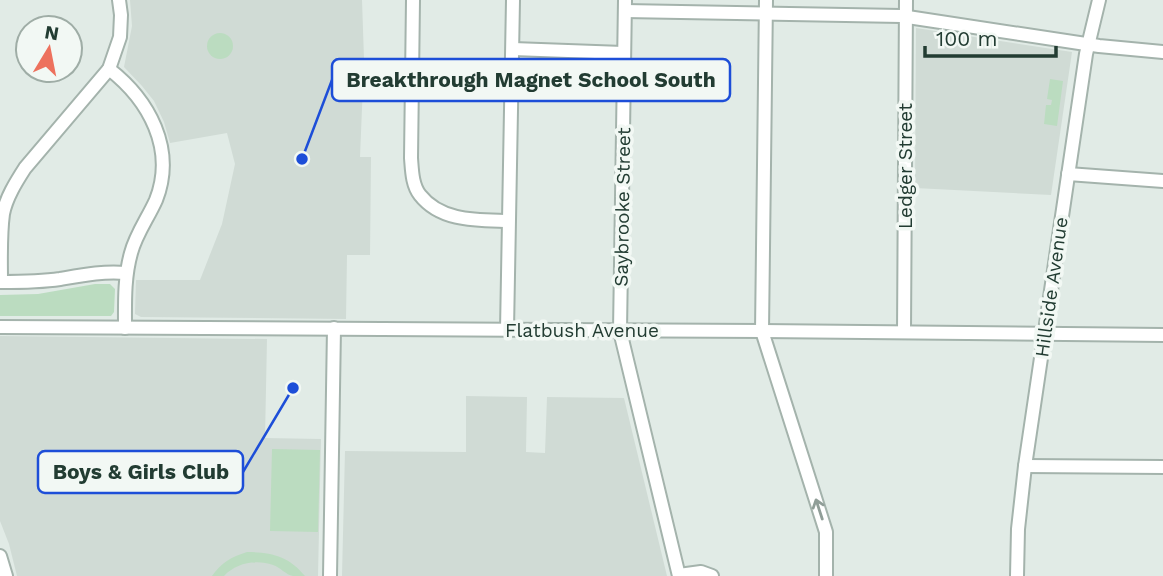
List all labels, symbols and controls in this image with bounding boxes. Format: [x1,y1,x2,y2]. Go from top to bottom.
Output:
north arrow [14,14,84,84]
scale bar [925,14,1056,58]
text: N [43,20,61,45]
text: 100 m [936,26,998,51]
callout: Breakthrough Magnet School South [332,59,730,101]
text: Breakthrough Magnet School South [346,67,716,92]
street label: Ledger Street [894,103,917,229]
street label: Saybrooke Street [610,127,635,287]
street label: Hillside Avenue [1030,215,1073,359]
street label: Flatbush Avenue [505,319,659,342]
callout: Boys & Girls Club [38,451,243,493]
text: Boys & Girls Club [53,459,229,484]
one-way arrow [812,498,825,520]

